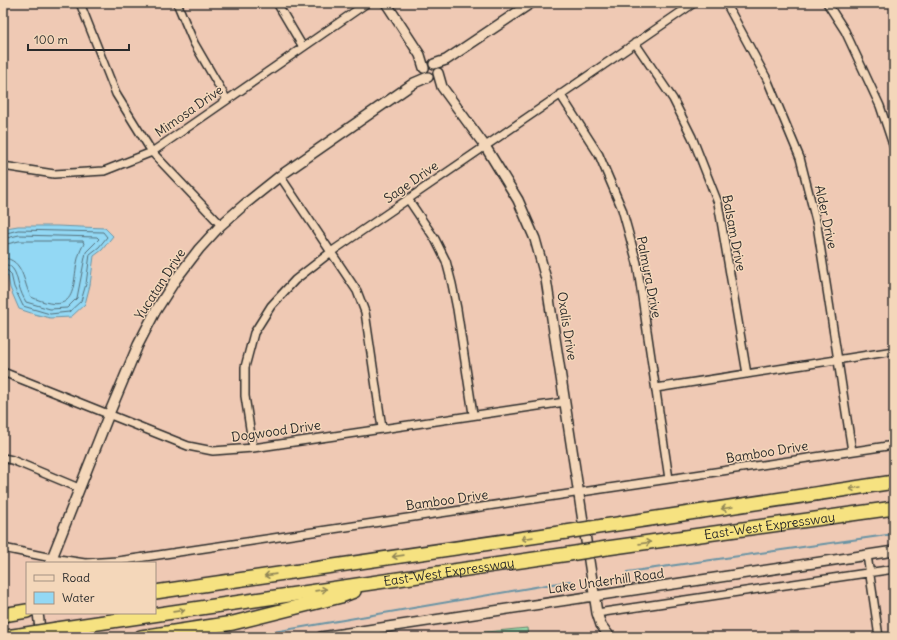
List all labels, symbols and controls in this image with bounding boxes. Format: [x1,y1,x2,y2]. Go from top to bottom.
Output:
scale bar [28,26,129,52]
text: 100 m [34,32,68,47]
street label: Mimosa Drive [152,81,226,141]
street label: Sage Drive [380,157,442,207]
street label: Alder Drive [811,183,841,251]
street label: Balsam Drive [718,193,750,273]
street label: Palmyra Drive [633,235,665,319]
street label: Yucatan Drive [131,245,189,323]
street label: Oxalis Drive [553,290,581,362]
street label: Dogwood Drive [230,416,322,446]
street label: Bamboo Drive [725,437,809,467]
one-way arrow [849,484,862,492]
street label: Bamboo Drive [405,486,489,514]
one-way arrow [721,504,734,512]
street label: East-West Expressway [703,508,836,543]
one-way arrow [521,534,534,542]
one-way arrow [638,539,651,547]
one-way arrow [392,553,405,561]
street label: East-West Expressway [382,554,515,590]
legend [26,562,156,614]
street label: Lake Underhill Road [547,564,665,598]
text: Road [62,570,90,585]
one-way arrow [264,571,277,579]
one-way arrow [314,586,327,594]
text: Water [62,590,95,605]
one-way arrow [172,607,185,615]

